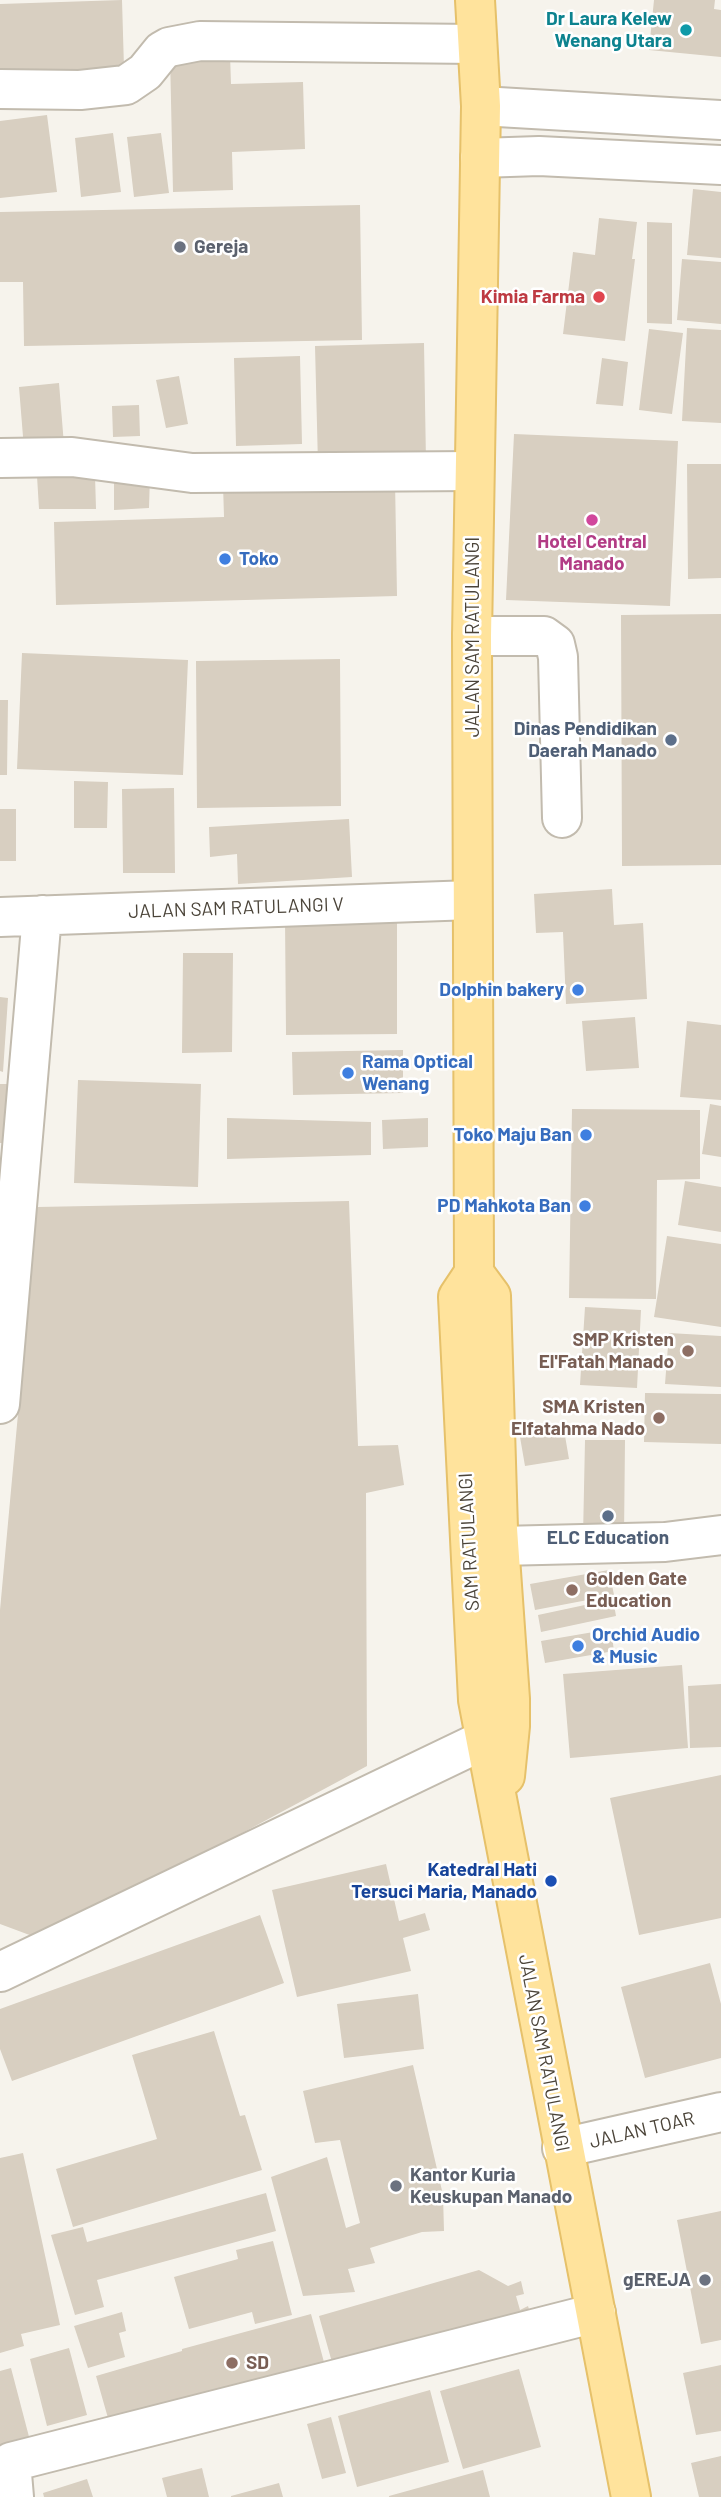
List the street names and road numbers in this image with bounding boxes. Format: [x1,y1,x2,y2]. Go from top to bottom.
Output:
street label: JALAN SAM RATULANGI [462,537,484,737]
street label: JALAN SAM RATULANGI V [128,893,344,923]
street label: SAM RATULANGI [454,1472,484,1612]
street label: JALAN SAM RATULANGI [514,1952,574,2154]
street label: JALAN TOAR [587,2107,697,2153]

